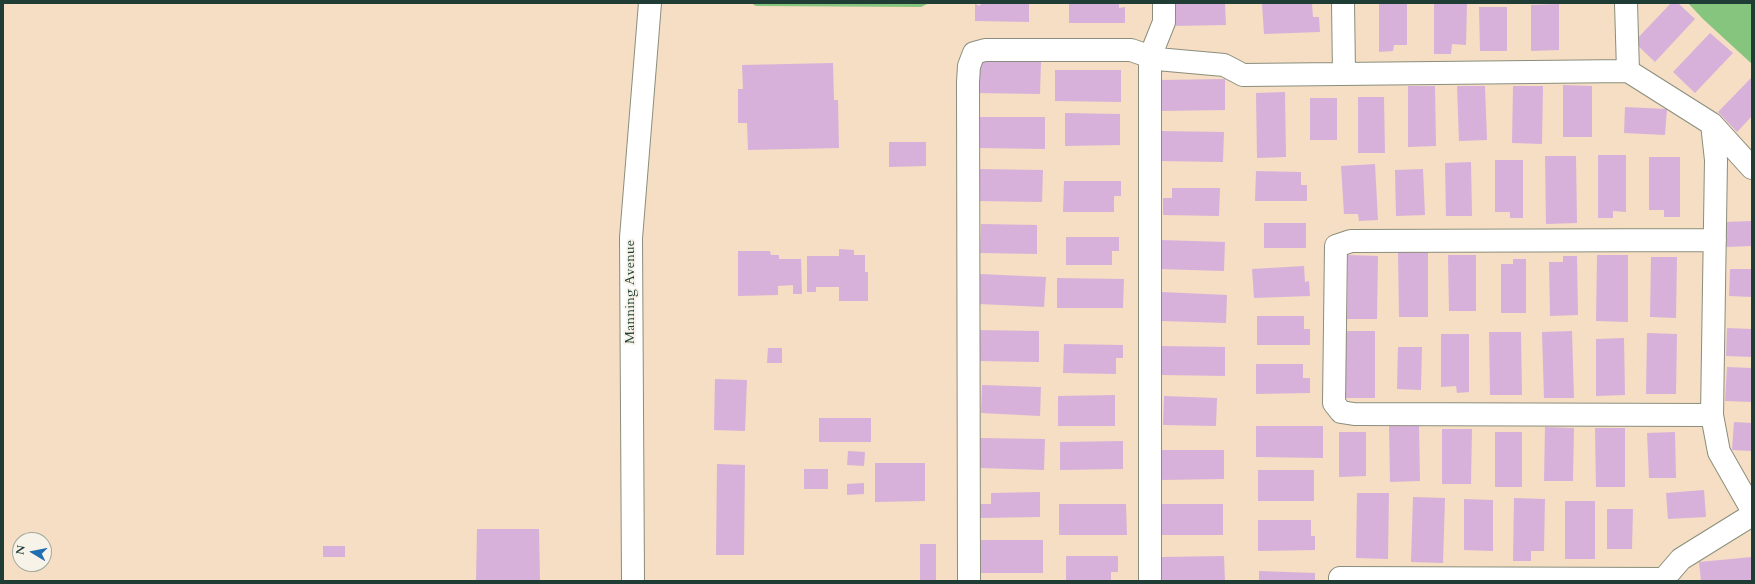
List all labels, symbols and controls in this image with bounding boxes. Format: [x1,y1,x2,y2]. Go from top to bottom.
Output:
street label: Manning Avenue [623,240,639,344]
north arrow [12,532,52,572]
text: N [12,544,29,556]

